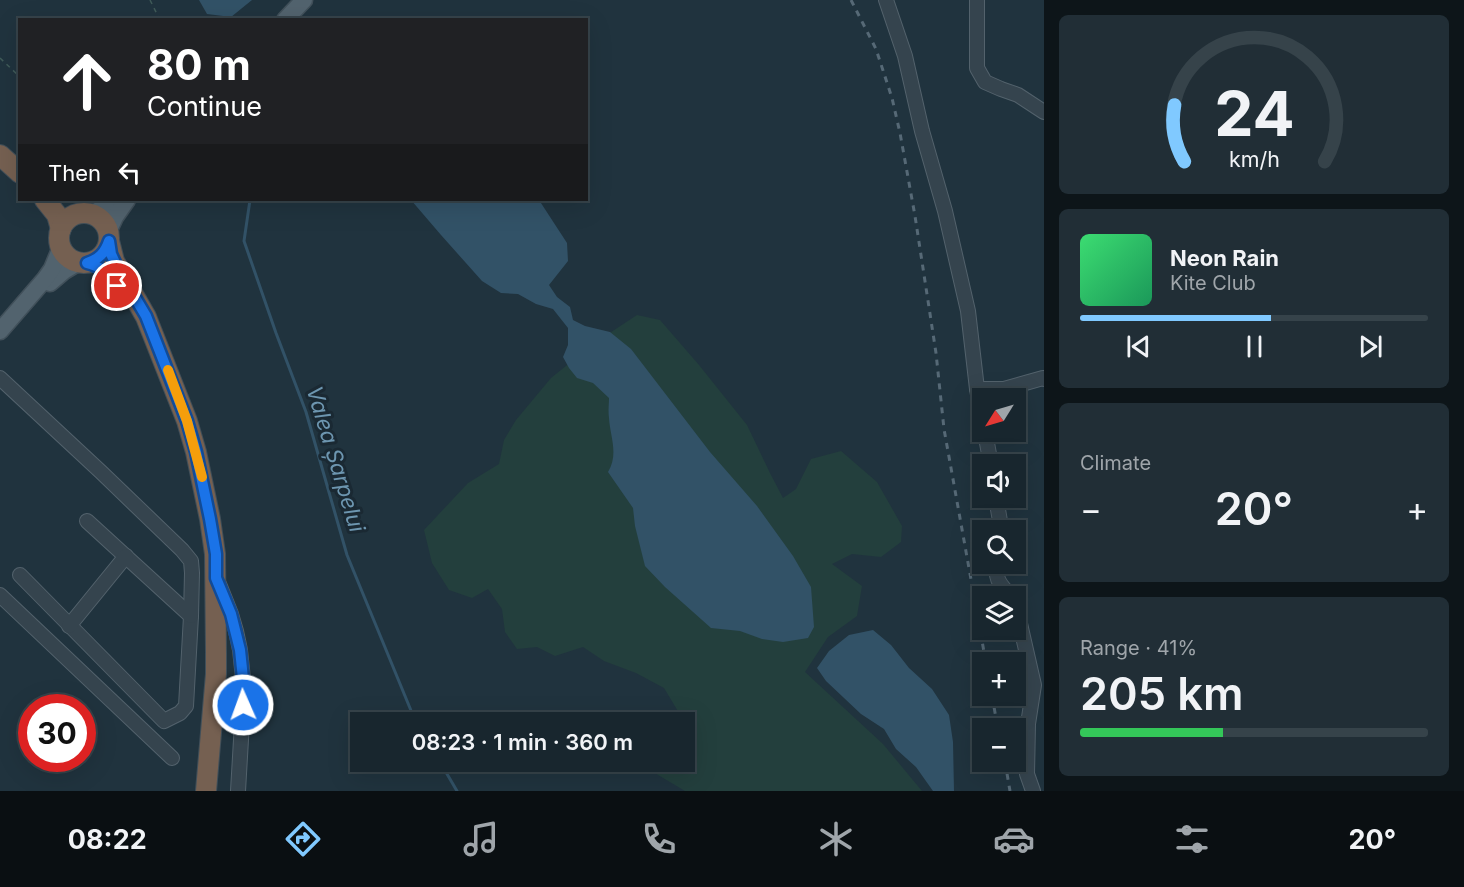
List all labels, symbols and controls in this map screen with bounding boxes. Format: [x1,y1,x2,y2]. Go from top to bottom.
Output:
text: 80 m [147,39,251,90]
icon: ahead [48,42,126,120]
text: 24 [1214,76,1294,151]
text: Continue [147,90,262,123]
text: km/h [1229,146,1279,172]
icon: left [113,156,146,189]
text: Then [48,160,101,186]
text: Neon Rain [1170,245,1279,271]
pin [91,260,142,311]
icon: arrive [100,269,133,302]
text: Kite Club [1170,271,1256,295]
icon: previous [1122,330,1155,363]
icon: pause [1238,330,1271,363]
icon: next [1354,330,1387,363]
water label: Valea Șarpelui [300,383,371,536]
north arrow [972,388,1026,442]
map controls [972,388,1026,772]
text: Climate [1080,451,1151,475]
button: sound [972,454,1026,508]
text: 20° [1215,481,1293,536]
text: − [1080,489,1102,529]
text: + [1406,489,1428,529]
button: search [972,520,1026,574]
button: layers [972,586,1026,640]
text: Range · 41% [1080,636,1197,660]
button: + [972,652,1026,706]
text: 205 km [1080,666,1244,721]
position arrow [211,673,275,737]
speed limit sign: 30 [18,694,96,772]
button: − [972,718,1026,772]
text: 08:23 · 1 min · 360 m [412,729,633,755]
icon: directions [282,818,324,860]
icon: music [460,818,502,860]
icon: phone [638,818,680,860]
icon: climate [815,818,857,860]
icon: car [993,818,1035,860]
icon: filters [1171,818,1213,860]
text: 08:22 [68,823,147,856]
text: 20° [1348,823,1396,856]

